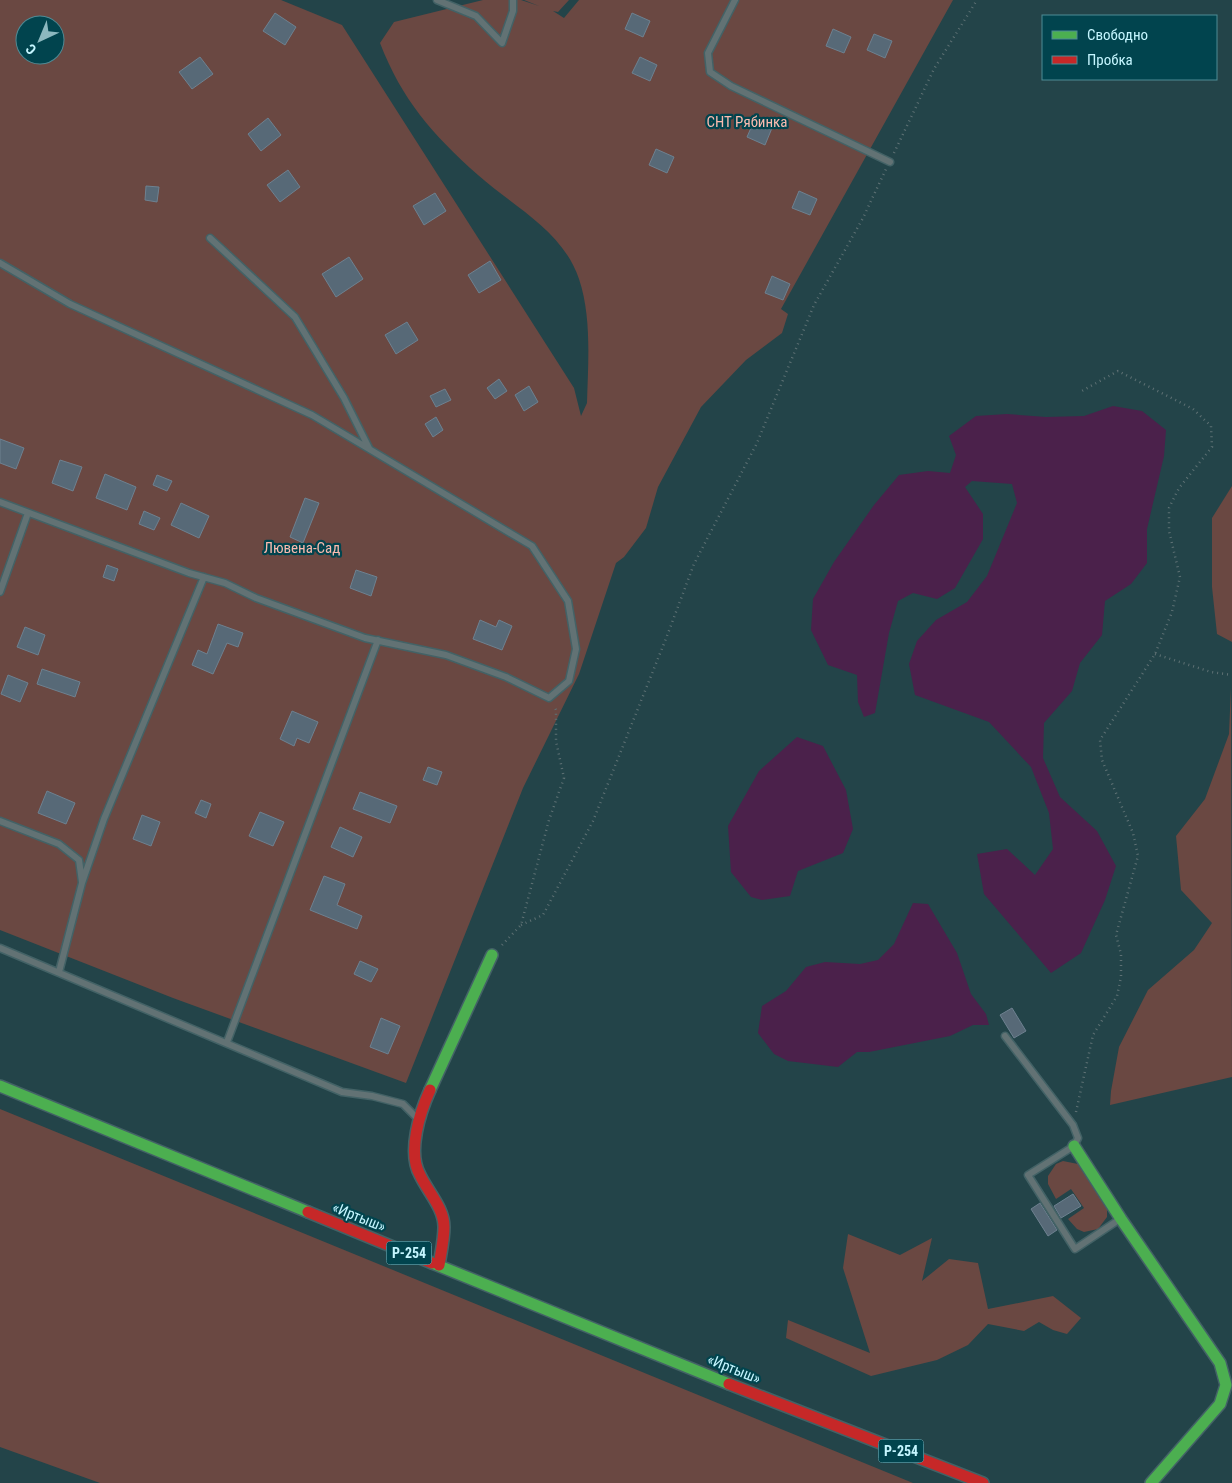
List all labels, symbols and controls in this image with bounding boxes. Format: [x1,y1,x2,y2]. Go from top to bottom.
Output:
north arrow [15,15,65,65]
legend [1042,15,1217,80]
text: Свободно [1087,26,1148,44]
text: С [23,41,39,58]
text: Пробка [1087,51,1133,69]
park label: СНТ Рябинка [707,113,787,131]
park label: Лювена-Сад [264,539,340,557]
street label: «Иртыш» [330,1198,388,1236]
road number: Р-254 [386,1242,432,1264]
street label: «Иртыш» [705,1350,763,1388]
road number: Р-254 [878,1440,924,1462]

